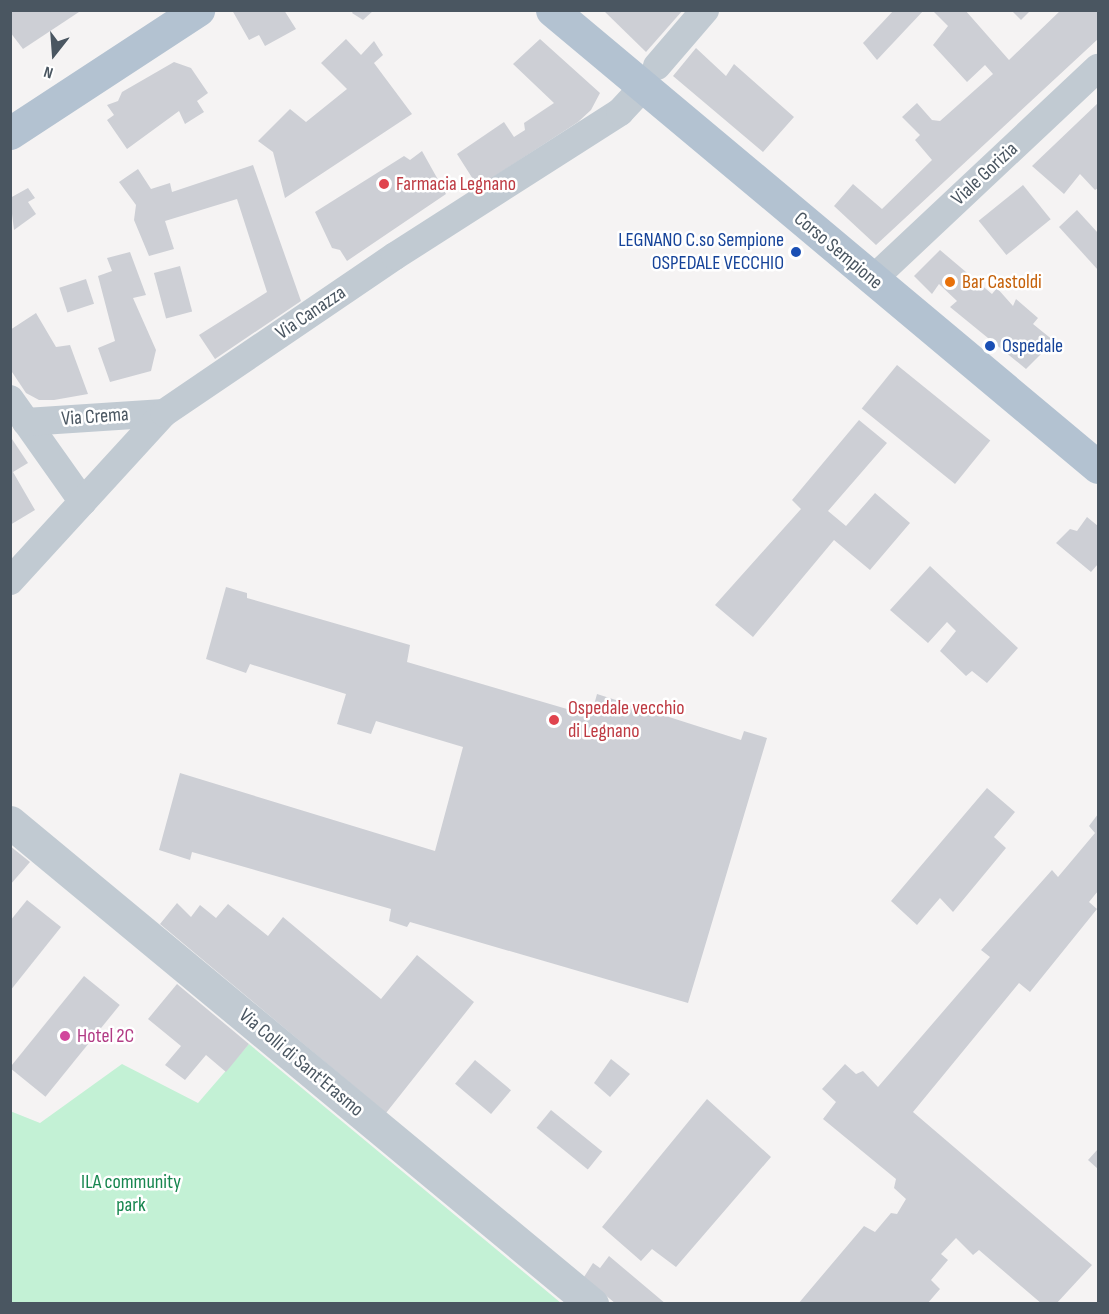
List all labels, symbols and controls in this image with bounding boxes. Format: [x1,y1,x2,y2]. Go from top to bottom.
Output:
north arrow [24,24,84,84]
text: N [42,61,55,82]
street label: Viale Gorizia [947,137,1023,211]
place label: Farmacia Legnano [396,172,516,196]
marker: Farmacia Legnano [377,177,391,191]
street label: Corso Sempione [789,207,887,295]
place label: LEGNANO C.so Sempione OSPEDALE VECCHIO [618,228,784,275]
marker: LEGNANO C.so Sempione OSPEDALE VECCHIO [789,245,803,259]
place label: Bar Castoldi [962,270,1042,294]
marker: Bar Castoldi [943,275,957,289]
street label: Via Canazza [272,281,350,345]
place label: Ospedale [1002,334,1063,358]
marker: Ospedale [983,339,997,353]
street label: Via Crema [61,403,129,431]
place label: Ospedale vecchio di Legnano [568,696,684,743]
marker: Ospedale vecchio di Legnano [545,711,563,729]
street label: Via Colli di Sant'Erasmo [234,1004,368,1122]
place label: Hotel 2C [77,1024,134,1048]
marker: Hotel 2C [58,1029,72,1043]
park label: ILA community park [81,1170,181,1217]

